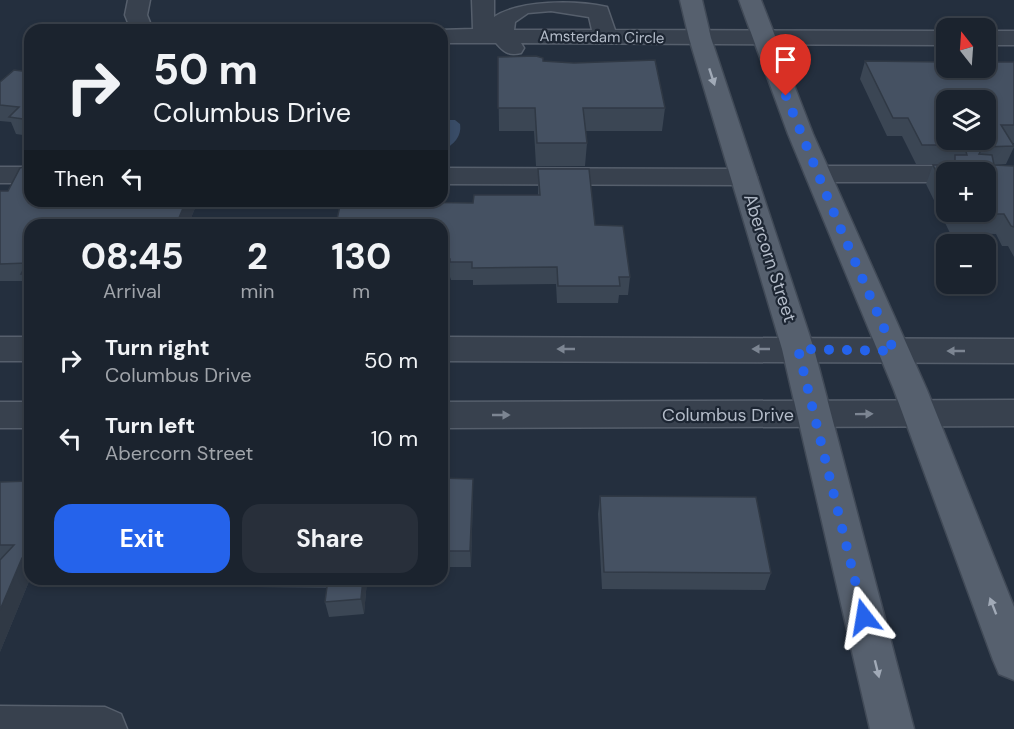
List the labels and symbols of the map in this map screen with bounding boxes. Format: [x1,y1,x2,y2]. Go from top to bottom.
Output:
north arrow [936,18,996,78]
street label: Amsterdam Circle [539,26,665,48]
pin [760,34,811,96]
one-way arrow [708,68,717,86]
street label: Abercorn Street [738,191,802,325]
one-way arrow [556,344,575,354]
one-way arrow [751,344,770,354]
one-way arrow [946,346,965,356]
street label: Columbus Drive [662,403,794,427]
one-way arrow [854,409,873,419]
one-way arrow [491,410,510,420]
position arrow [832,585,896,649]
one-way arrow [988,597,997,615]
one-way arrow [872,660,882,678]

